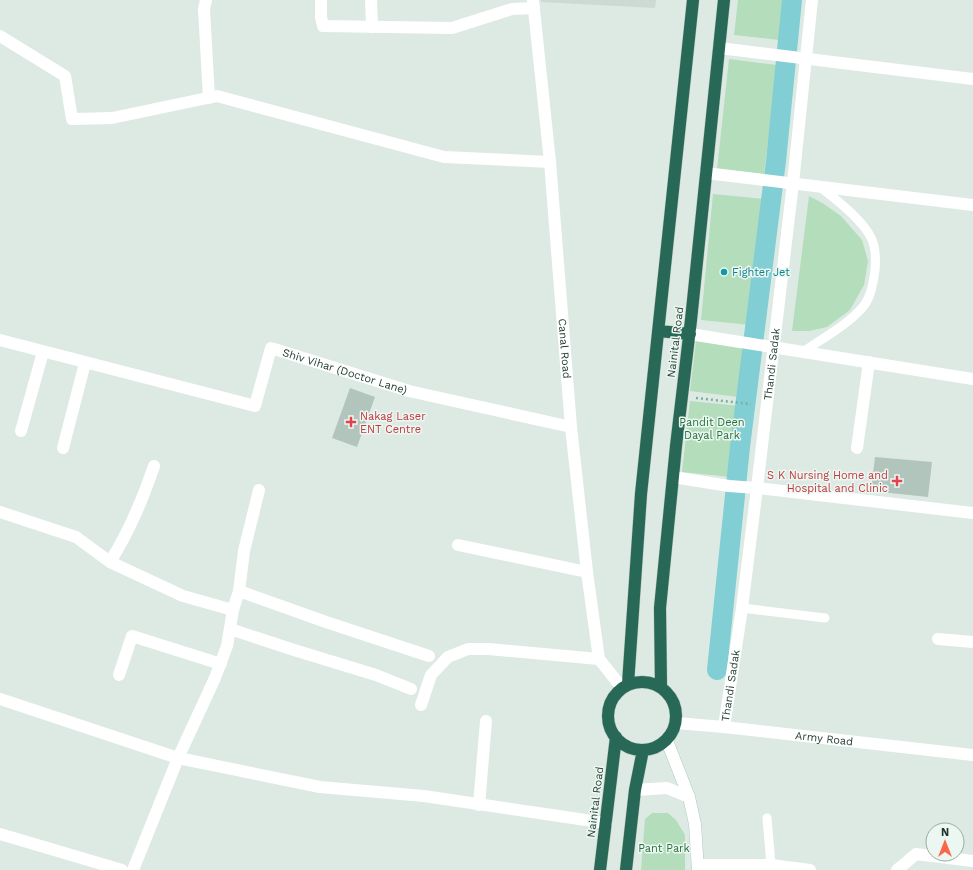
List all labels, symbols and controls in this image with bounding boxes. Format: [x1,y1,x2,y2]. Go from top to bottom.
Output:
place label: Fighter Jet [732,266,790,279]
marker: Fighter Jet [719,267,729,277]
street label: Nainital Road [665,306,686,378]
street label: Canal Road [555,318,573,379]
street label: Thandi Sadak [761,327,783,401]
street label: Shiv Vihar (Doctor Lane) [281,346,409,397]
place label: Nakag Laser ENT Centre [360,410,426,436]
marker: Nakag Laser ENT Centre [345,416,357,428]
park label: Pandit Deen Dayal Park [679,416,745,442]
place label: S K Nursing Home and Hospital and Clinic [767,469,888,495]
marker: S K Nursing Home and Hospital and Clinic [891,475,903,487]
street label: Thandi Sadak [719,649,743,722]
street label: Army Road [795,729,854,748]
street label: Nainital Road [585,766,606,838]
north arrow [925,822,965,862]
text: N [941,826,949,839]
park label: Pant Park [638,842,690,855]

